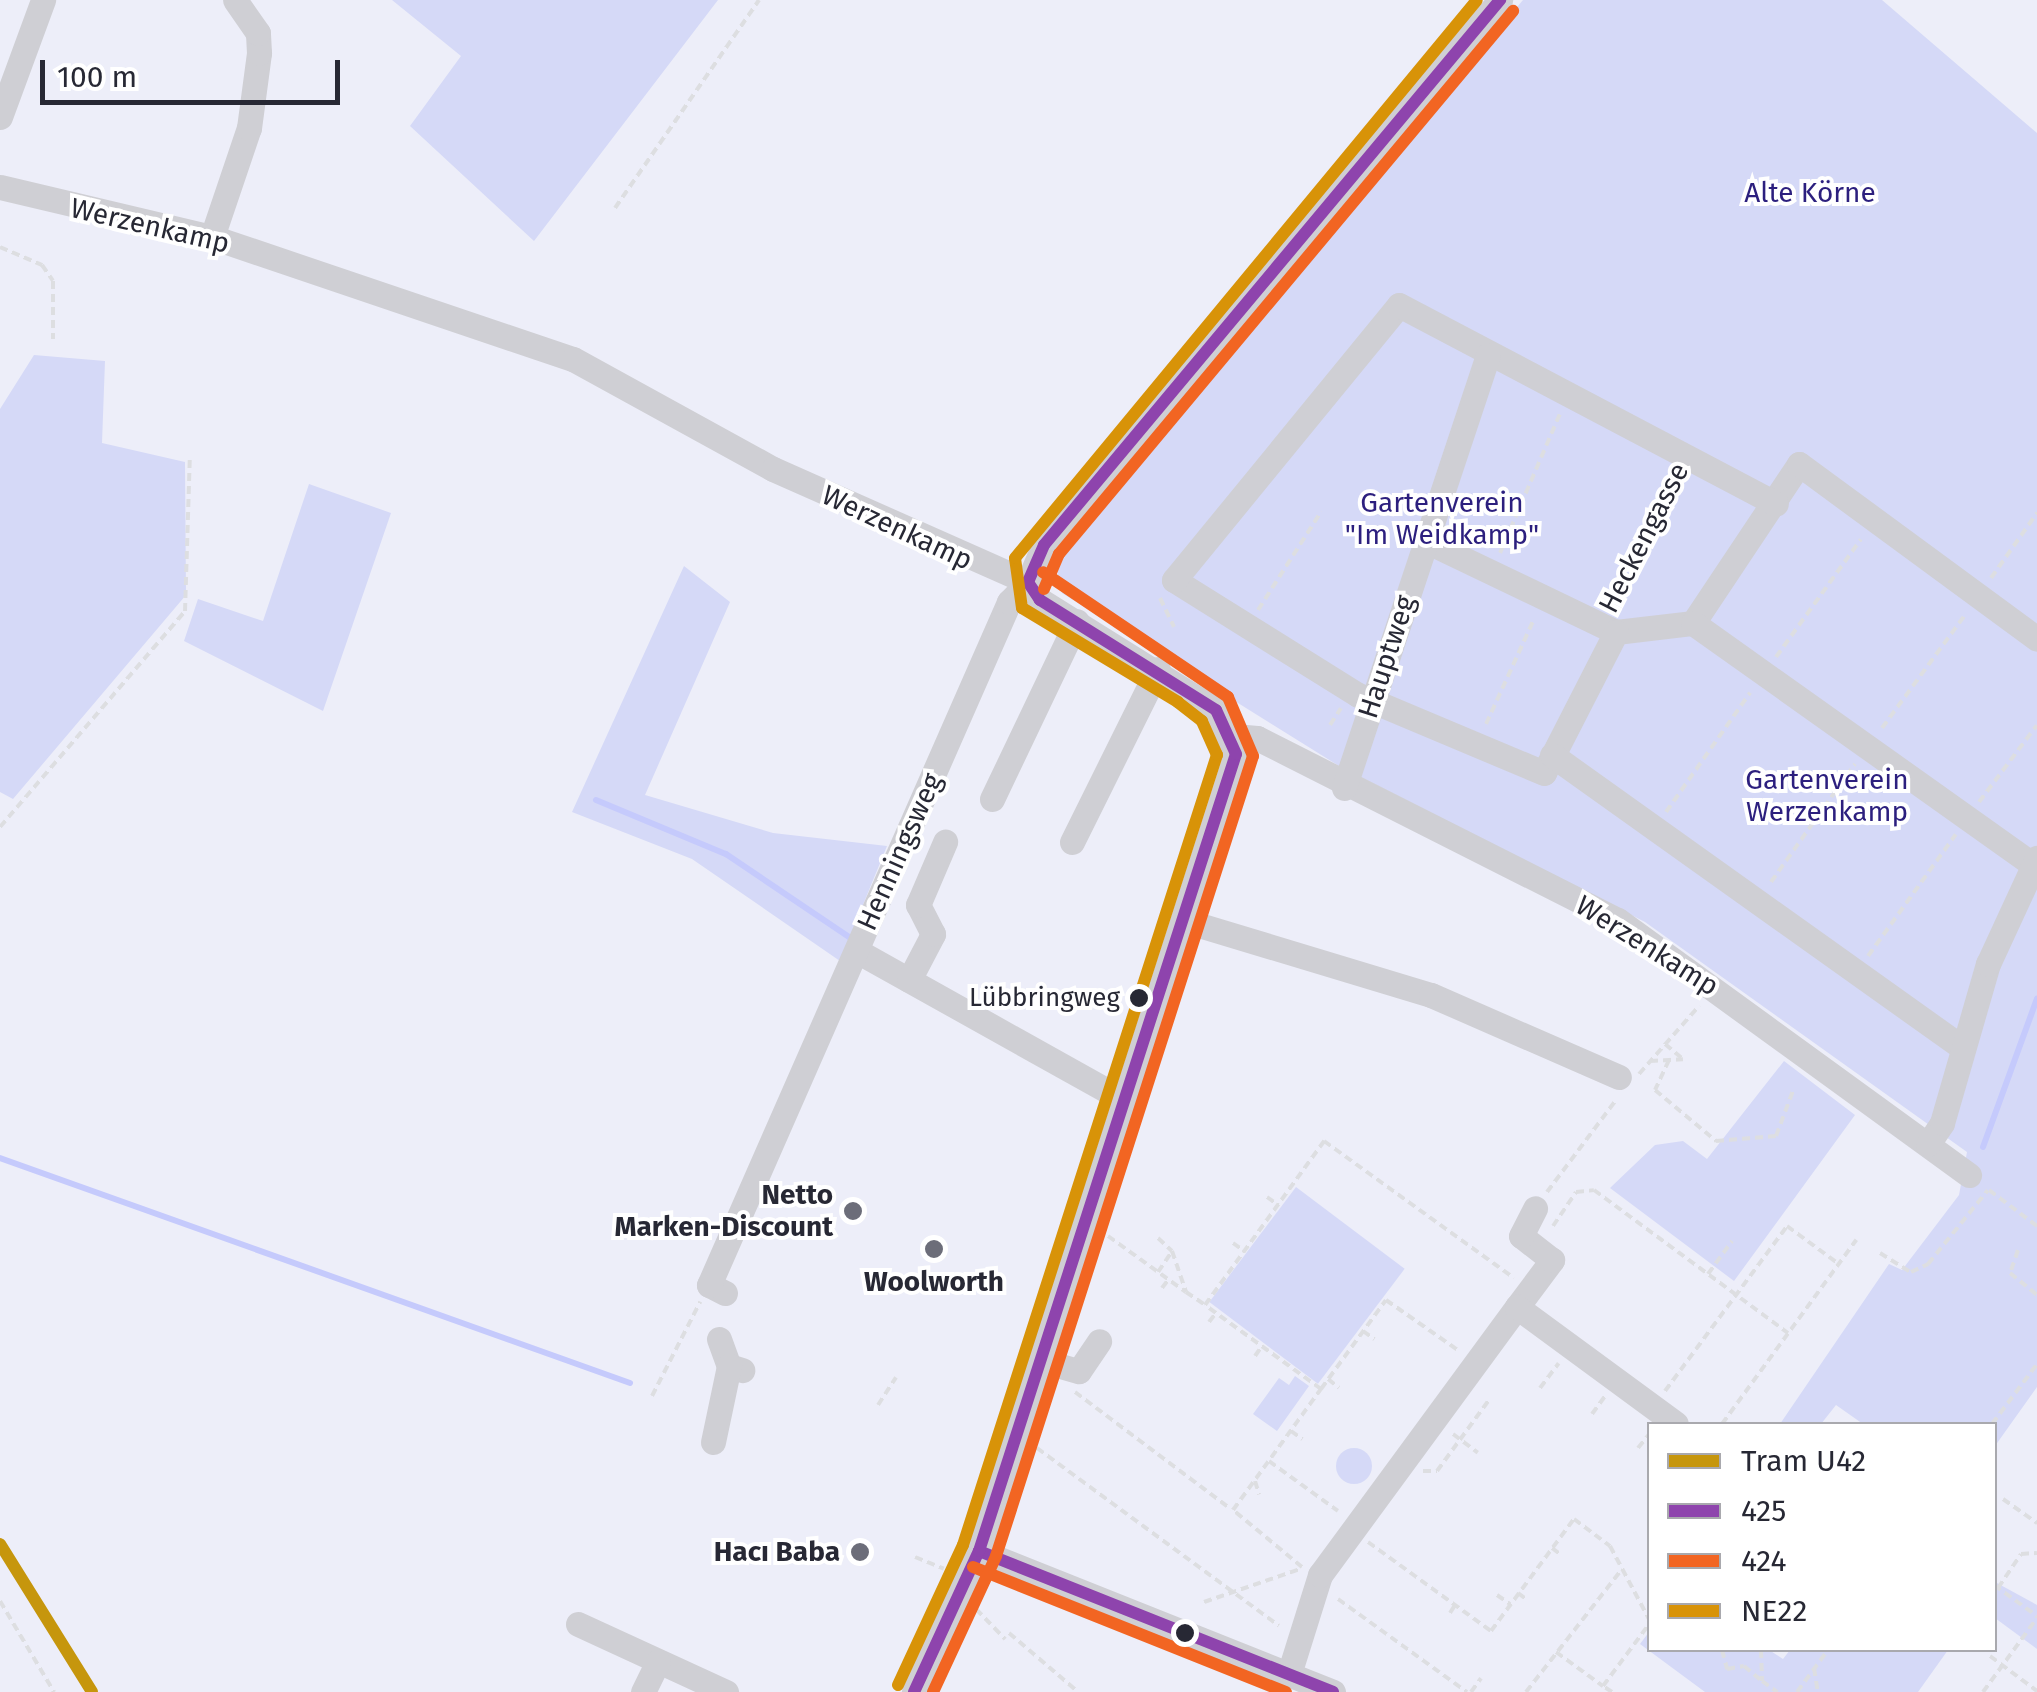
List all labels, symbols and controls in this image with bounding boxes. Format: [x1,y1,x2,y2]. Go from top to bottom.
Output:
scale bar [45,40,345,102]
text: 100 m [57,59,137,95]
park label: Alte Körne [1744,176,1876,210]
street label: Werzenkamp [67,191,233,261]
street label: Heckengasse [1592,458,1696,618]
street label: Werzenkamp [816,479,978,577]
park label: Gartenverein "Im Weidkamp" [1345,486,1539,552]
street label: Hauptweg [1351,591,1423,723]
park label: Gartenverein Werzenkamp [1745,763,1909,829]
street label: Henningsweg [850,768,950,936]
street label: Werzenkamp [1569,889,1725,1003]
place label: Lübbringweg [969,982,1120,1014]
marker: Lübbringweg [1129,988,1149,1008]
place label: Netto Marken-Discount [614,1178,833,1244]
marker: Netto Marken-Discount [842,1200,864,1222]
marker: Woolworth [923,1238,945,1260]
place label: Woolworth [864,1265,1004,1299]
legend [1647,1422,1997,1652]
text: Tram U42 [1741,1443,1866,1479]
text: 425 [1741,1493,1786,1529]
place label: Hacı Baba [714,1535,840,1569]
marker: Hacı Baba [849,1541,871,1563]
text: 424 [1741,1543,1786,1579]
text: NE22 [1741,1593,1807,1629]
unlabelled marker [1175,1623,1195,1643]

